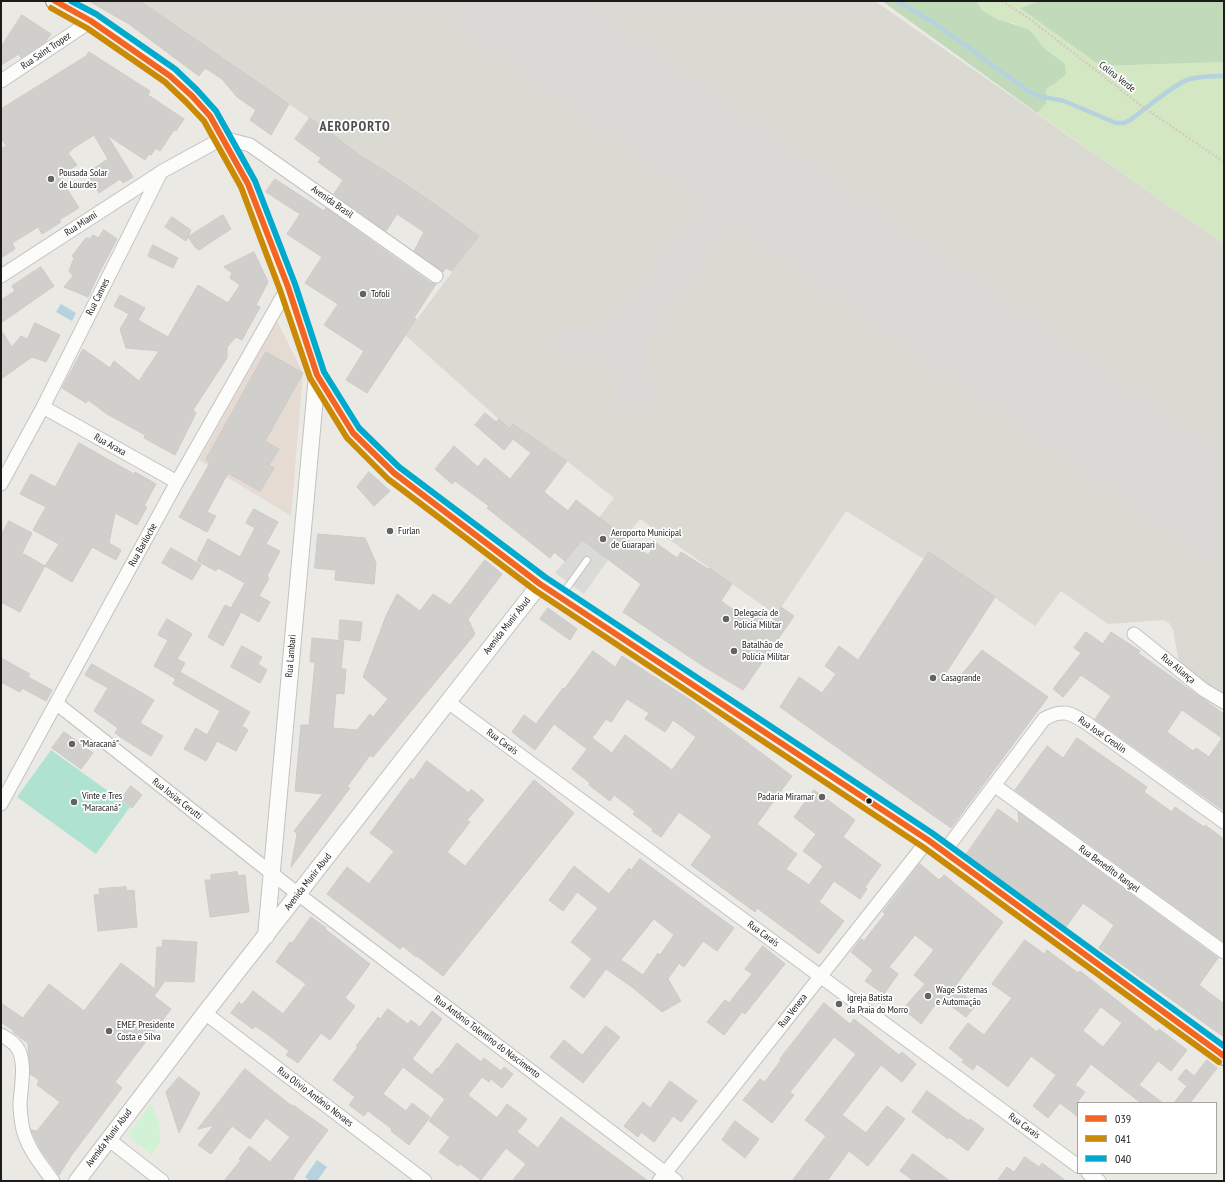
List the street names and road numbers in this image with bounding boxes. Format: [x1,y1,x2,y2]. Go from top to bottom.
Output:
street label: Rua Saint Tropez [19,30,73,72]
street label: Colina Verde [1096,59,1138,95]
street label: Avenida Brasil [309,183,355,221]
street label: Rua Miami [62,209,100,239]
street label: Rua Cannes [84,276,112,318]
street label: Rua Araxa [92,431,128,459]
street label: Rua Bariloche [126,521,160,569]
street label: Avenida Munir Abud [481,595,533,657]
street label: Rua Lambari [283,634,299,678]
street label: Rua Aliança [1159,652,1197,686]
street label: Rua José Creolin [1076,714,1128,756]
street label: Rua Carais [484,727,520,757]
street label: Rua Josias Cerutti [150,776,204,822]
street label: Rua Benedito Rangel [1076,843,1142,895]
street label: Avenida Munir Abud [282,851,334,913]
street label: Rua Carais [745,919,781,949]
street label: Rua Veneza [776,992,810,1030]
street label: Rua Antônio Tolentino do Nascimento [431,993,543,1081]
street label: Rua Olivio Antônio Novaes [275,1065,355,1129]
street label: Avenida Munir Abud [83,1107,135,1169]
street label: Rua Carais [1006,1111,1042,1141]

